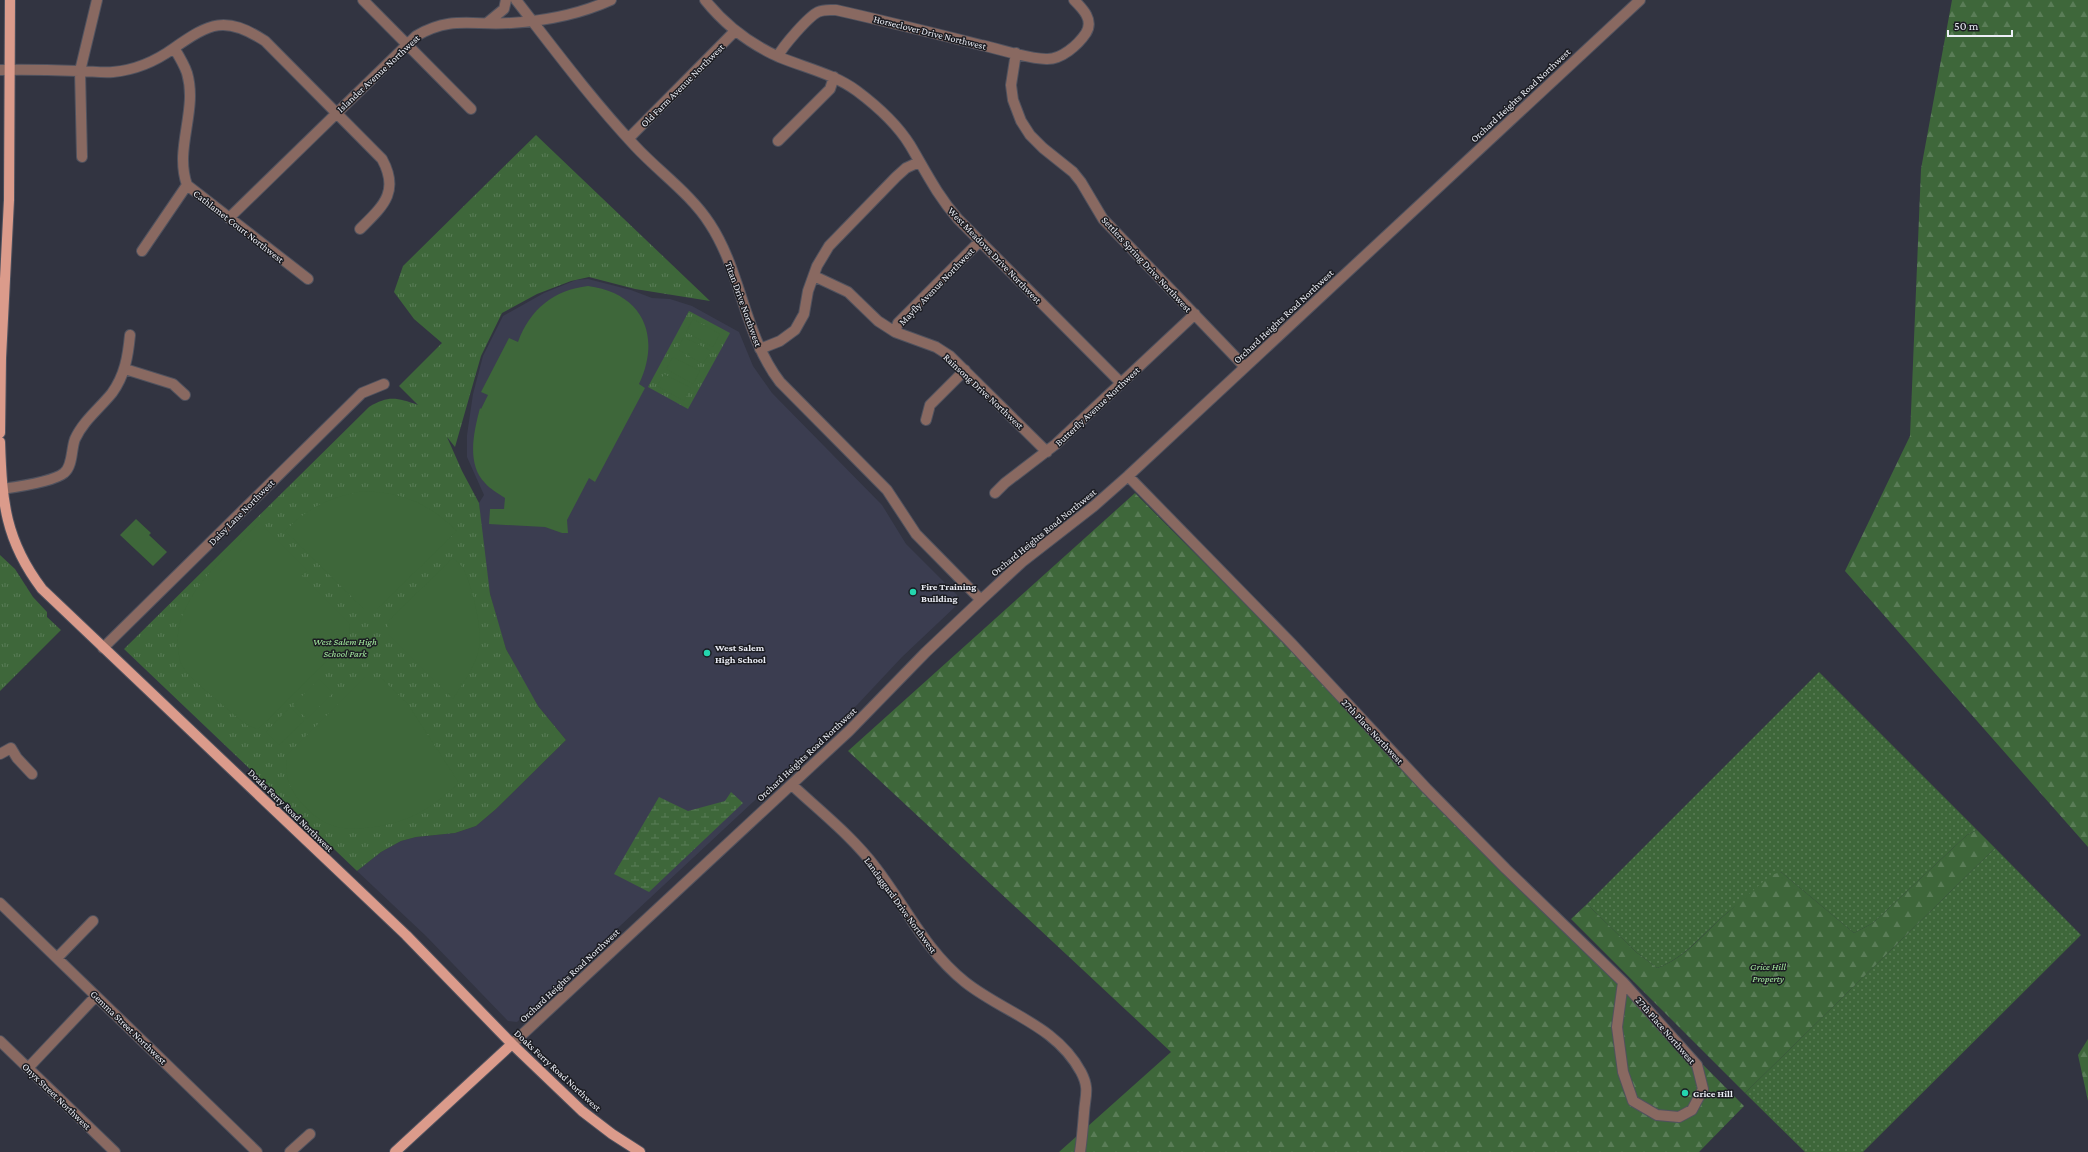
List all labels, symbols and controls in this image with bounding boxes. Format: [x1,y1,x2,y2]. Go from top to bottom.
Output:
scale bar [1948,12,2012,38]
street label: Horseclover Drive Northwest [872,13,988,52]
text: 50 m [1954,19,1979,33]
street label: Islander Avenue Northwest [335,32,422,114]
street label: Old Farm Avenue Northwest [638,41,727,129]
street label: Orchard Heights Road Northwest [1468,46,1573,144]
street label: Cathlamet Court Northwest [191,188,287,265]
street label: West Meadows Drive Northwest [946,205,1044,306]
street label: Settlers Spring Drive Northwest [1100,214,1194,315]
street label: Mayfly Avenue Northwest [896,245,977,327]
street label: Titan Drive Northwest [723,260,764,349]
street label: Orchard Heights Road Northwest [1231,267,1336,365]
street label: Rainsong Drive Northwest [941,351,1026,432]
street label: Butterfly Avenue Northwest [1053,364,1142,448]
street label: Daisy Lane Northwest [206,477,277,547]
street label: Orchard Heights Road Northwest [989,486,1099,578]
place label: Fire Training Building [921,581,976,604]
marker: Fire Training Building [908,587,918,597]
park label: West Salem High School Park [313,636,377,659]
place label: West Salem High School [714,642,766,665]
marker: West Salem High School [702,648,712,658]
street label: 27th Place Northwest [1340,697,1406,767]
street label: Orchard Heights Road Northwest [754,705,859,803]
street label: Doaks Ferry Road Northwest [246,767,336,854]
street label: Landaggard Drive Northwest [862,855,939,956]
street label: Orchard Heights Road Northwest [517,926,622,1024]
park label: Grice Hill Property [1750,961,1786,984]
street label: Gemma Street Northwest [88,988,169,1067]
street label: 27th Place Northwest [1634,995,1698,1067]
street label: Doaks Ferry Road Northwest [512,1027,604,1114]
street label: Onyx Street Northwest [20,1061,94,1132]
marker: Grice Hill [1680,1088,1690,1098]
place label: Grice Hill [1693,1088,1733,1099]

